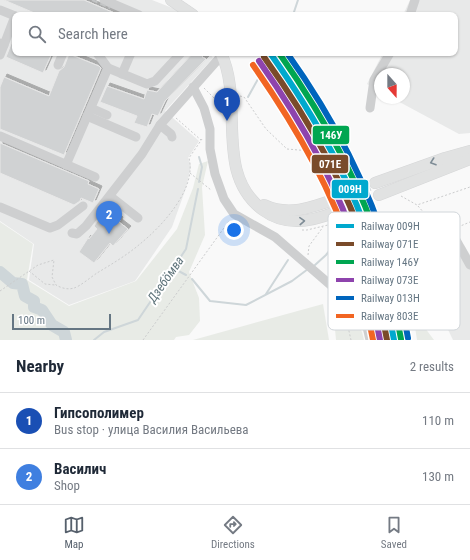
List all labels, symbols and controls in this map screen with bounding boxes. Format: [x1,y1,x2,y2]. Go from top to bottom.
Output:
search box [12,12,458,56]
icon: search [26,23,48,45]
text: Search here [58,25,128,43]
north arrow [374,68,410,104]
pin: 1 [214,88,240,121]
line badge: 146У [312,125,350,145]
text: 146У [320,129,342,142]
line badge: 071Е [311,154,349,174]
text: 071Е [319,158,342,171]
one-way arrow [429,158,436,166]
line badge: 009Н [331,179,369,199]
text: 009Н [338,183,362,196]
pin: 2 [96,201,122,234]
legend [328,212,460,330]
one-way arrow [299,217,305,225]
your location [224,220,244,240]
text: Railway 009Н [361,220,420,233]
text: Railway 071Е [361,238,419,251]
water label: Дзебӧмва [144,253,187,306]
text: Railway 146У [361,256,419,269]
text: Railway 073Е [361,274,419,287]
text: Railway 013Н [361,292,420,305]
text: Railway 803Е [361,310,419,323]
scale bar [12,312,111,331]
text: 100 m [18,314,45,327]
text: Nearby [16,356,64,376]
text: 2 results [410,359,454,374]
text: Гипсополимер [54,404,144,422]
text: 1 [26,413,32,428]
text: 110 m [422,413,454,428]
text: Bus stop · улица Василия Васильева [54,422,249,437]
text: Василич [54,460,106,478]
text: 2 [26,469,32,484]
text: 130 m [422,469,454,484]
text: Shop [54,478,80,493]
tab: Map [63,514,85,551]
tab: Directions [211,514,255,551]
tab: Saved [381,514,407,551]

